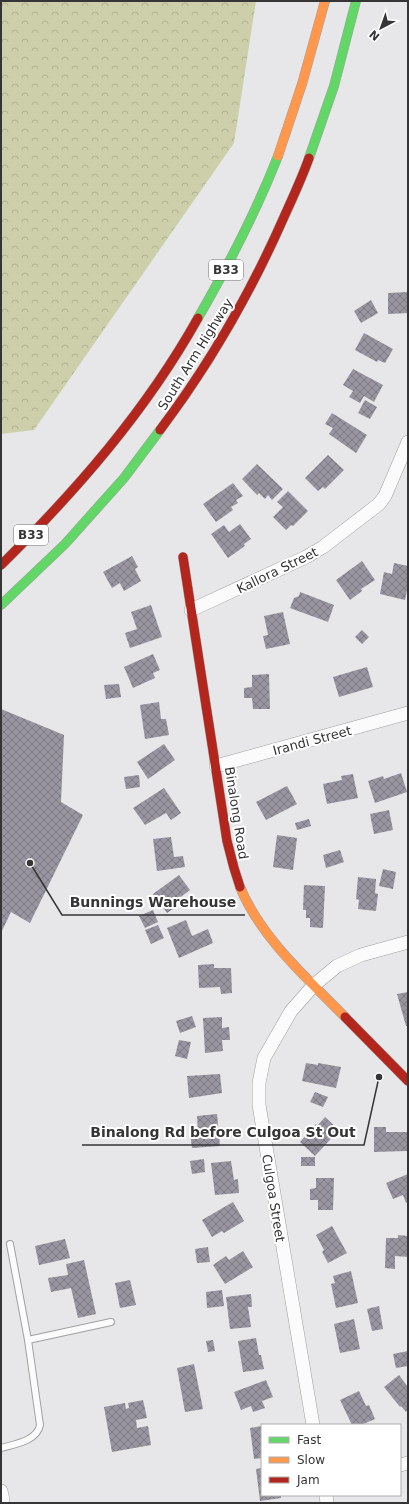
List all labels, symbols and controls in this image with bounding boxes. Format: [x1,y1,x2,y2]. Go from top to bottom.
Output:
north arrow [361,8,401,48]
text: N [367,27,383,43]
road number: B33 [209,260,243,280]
street label: South Arm Highway [155,295,236,413]
road number: B33 [14,525,48,545]
street label: Kallora Street [234,544,320,597]
street label: Irandi Street [271,723,353,758]
street label: Binalong Road [222,766,251,860]
callout: Bunnings Warehouse [62,889,245,915]
text: Bunnings Warehouse [70,894,236,910]
callout: Binalong Rd before Culgoa St Out [82,1119,364,1145]
text: Binalong Rd before Culgoa St Out [90,1124,356,1140]
street label: Culgoa Street [259,1153,288,1243]
legend [261,1424,401,1496]
text: Fast [297,1433,321,1447]
text: Slow [297,1453,325,1467]
text: Jam [296,1473,320,1487]

